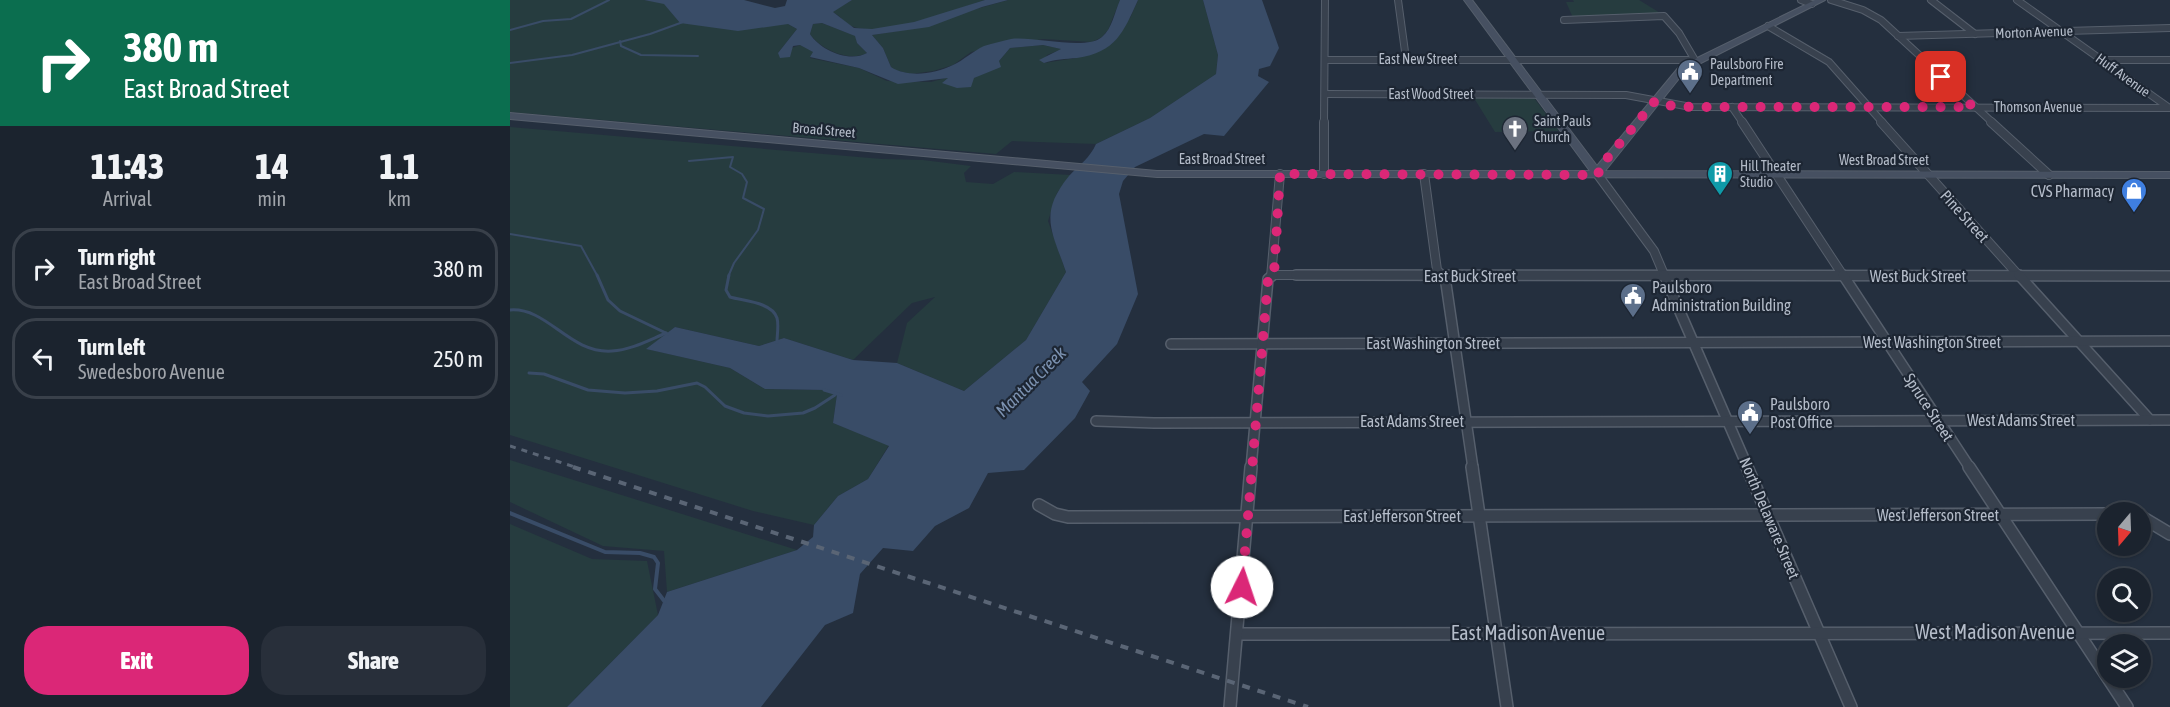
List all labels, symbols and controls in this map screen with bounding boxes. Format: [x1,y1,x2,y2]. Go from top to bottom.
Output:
text: 380 m [123,23,218,71]
street label: Morton Avenue [1995,23,2073,41]
icon: right [24,24,102,102]
street label: Huff Avenue [2093,50,2153,100]
street label: East New Street [1379,51,1457,67]
pin [1915,51,1966,102]
place label: Paulsboro Fire Department [1710,56,1784,88]
public building icon: Paulsboro Fire Department [1675,57,1705,95]
icon: arrive [1924,60,1957,93]
text: East Broad Street [123,73,290,104]
street label: East Wood Street [1388,86,1474,102]
street label: Thomson Avenue [1994,99,2082,115]
place label: Saint Pauls Church [1534,113,1591,145]
church icon: Saint Pauls Church [1500,114,1530,152]
street label: Broad Street [792,119,856,141]
text: 11:43 [90,145,165,187]
text: 14 [255,145,289,187]
text: 1.1 [379,145,420,187]
street label: East Broad Street [1179,151,1265,167]
street label: West Broad Street [1839,152,1929,168]
place label: Hill Theater Studio [1740,158,1801,190]
building icon: Hill Theater Studio [1705,159,1735,197]
shop icon: CVS Pharmacy [2119,176,2149,214]
place label: CVS Pharmacy [2031,182,2114,201]
street label: Pine Street [1937,186,1993,246]
text: Arrival [103,187,152,210]
text: min [258,187,286,210]
text: km [388,187,411,210]
text: Turn right [78,244,155,270]
icon: right [27,252,60,285]
text: 380 m [433,256,483,282]
street label: East Buck Street [1424,267,1517,285]
street label: West Buck Street [1870,267,1967,285]
text: East Broad Street [78,270,202,293]
place label: Paulsboro Administration Building [1652,278,1791,315]
public building icon: Paulsboro Administration Building [1618,281,1648,319]
street label: West Washington Street [1863,333,2001,352]
text: Turn left [78,334,145,360]
street label: East Washington Street [1366,334,1500,353]
water label: Mantua Creek [991,341,1071,421]
icon: left [27,342,60,375]
text: 250 m [433,346,483,372]
text: Swedesboro Avenue [78,360,225,383]
street label: Spruce Street [1900,370,1958,445]
place label: Paulsboro Post Office [1770,395,1833,431]
public building icon: Paulsboro Post Office [1735,398,1765,436]
street label: West Adams Street [1967,411,2075,429]
street label: East Adams Street [1360,412,1464,430]
street label: North Delaware Street [1736,455,1804,582]
north arrow [2097,502,2151,556]
map controls [2097,502,2151,688]
street label: West Jefferson Street [1877,506,1999,524]
street label: East Jefferson Street [1343,507,1461,525]
position arrow [1210,555,1274,619]
button: search [2097,568,2151,622]
street label: West Madison Avenue [1915,620,2075,643]
street label: East Madison Avenue [1451,621,1605,644]
button: Exit [24,626,249,695]
button: Share [261,626,486,695]
button: layers [2097,634,2151,688]

